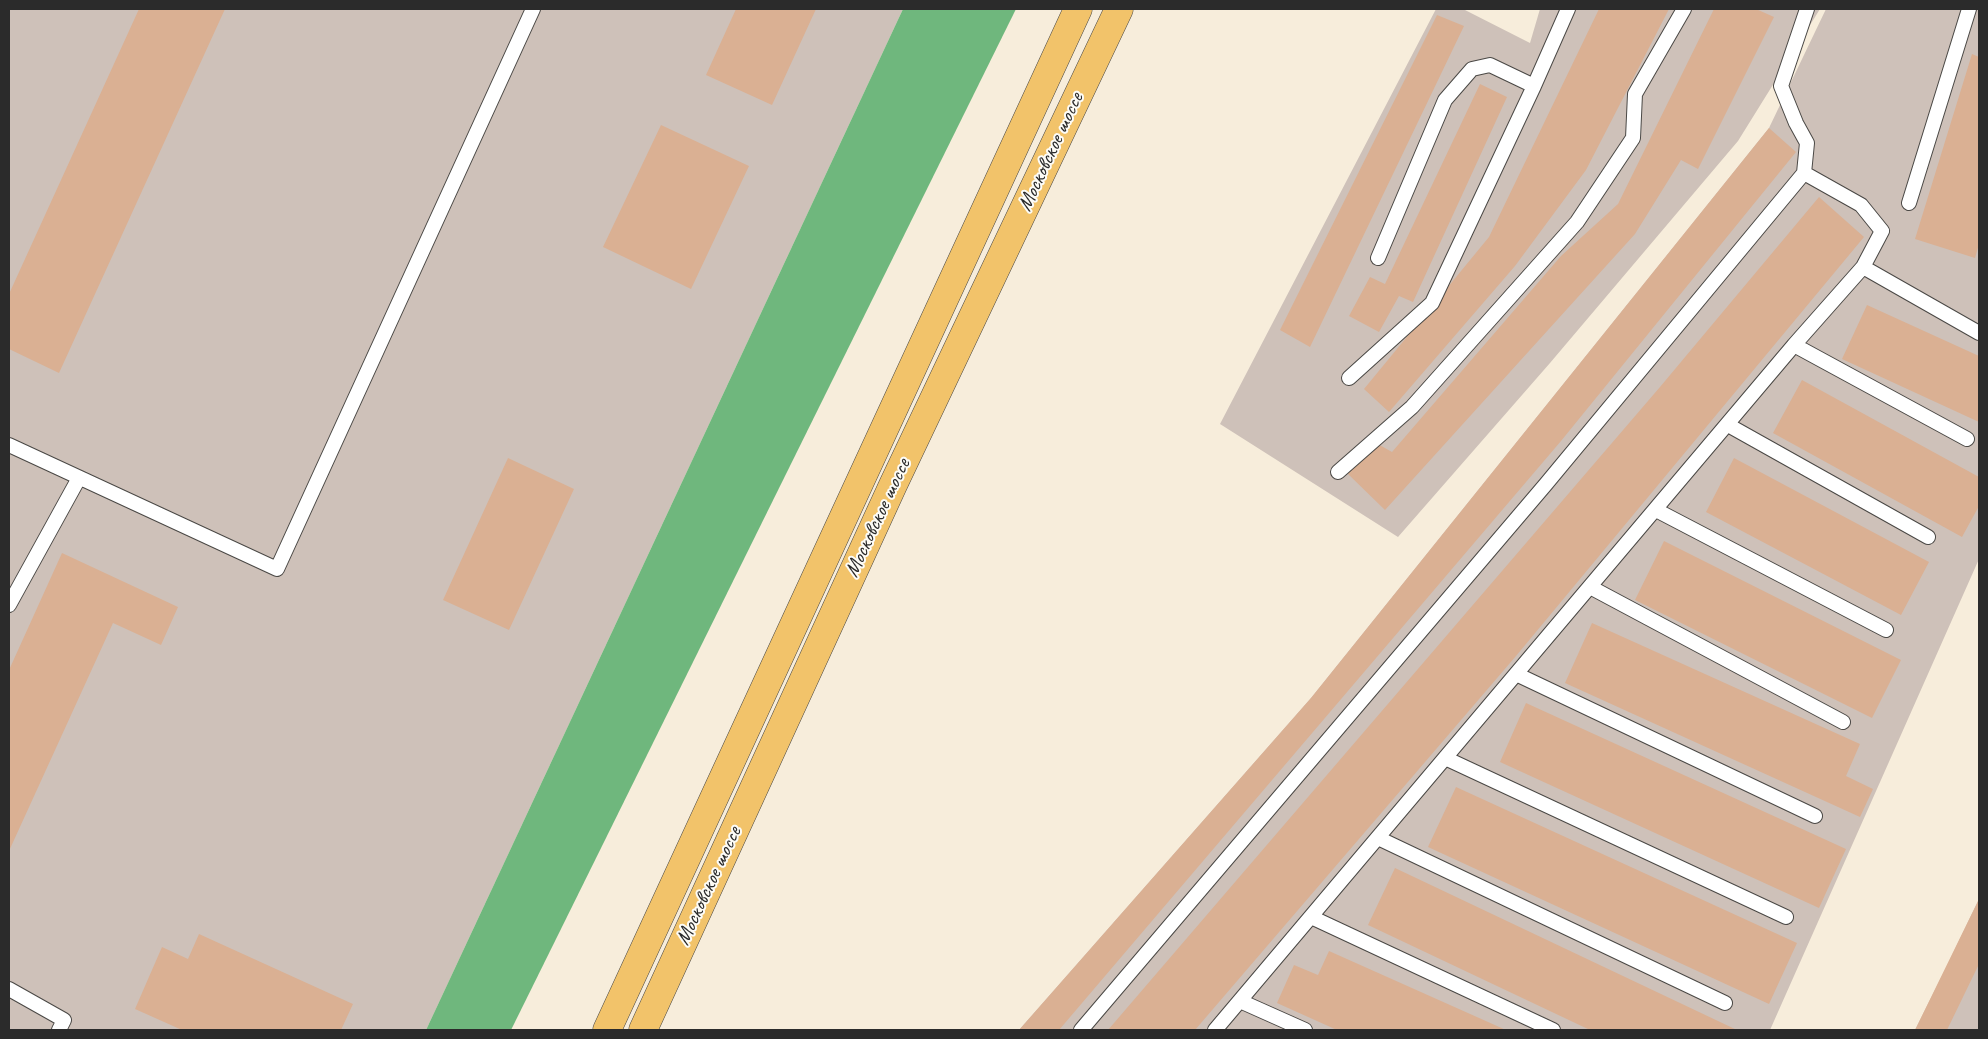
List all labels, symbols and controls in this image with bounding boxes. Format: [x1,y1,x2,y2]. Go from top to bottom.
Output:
street label: Московское шоссе [1013,89,1089,215]
street label: Московское шоссе [840,455,916,581]
street label: Московское шоссе [671,823,747,949]

